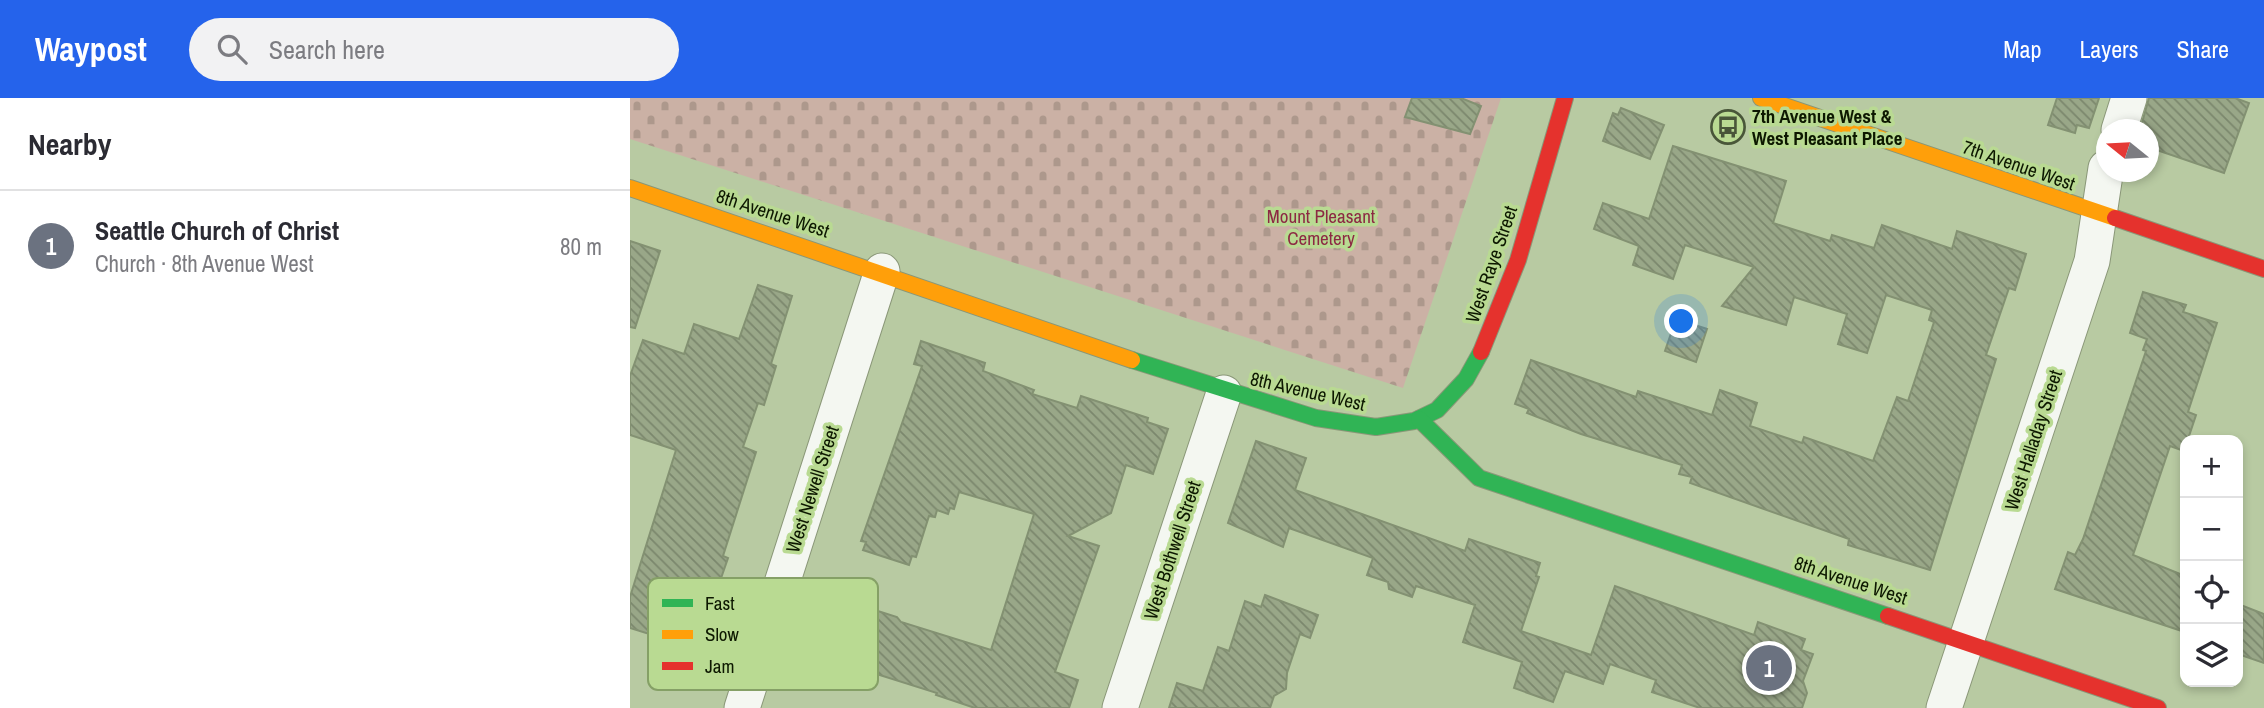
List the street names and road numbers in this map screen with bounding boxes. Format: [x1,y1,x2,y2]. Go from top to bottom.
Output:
street label: 7th Avenue West [1959,134,2079,197]
street label: 8th Avenue West [713,183,833,244]
street label: West Raye Street [1459,202,1523,326]
street label: 8th Avenue West [1248,365,1369,417]
street label: West Halladay Street [1998,366,2068,513]
street label: West Newell Street [779,421,845,556]
street label: West Bothwell Street [1137,477,1207,623]
street label: 8th Avenue West [1791,550,1911,611]

